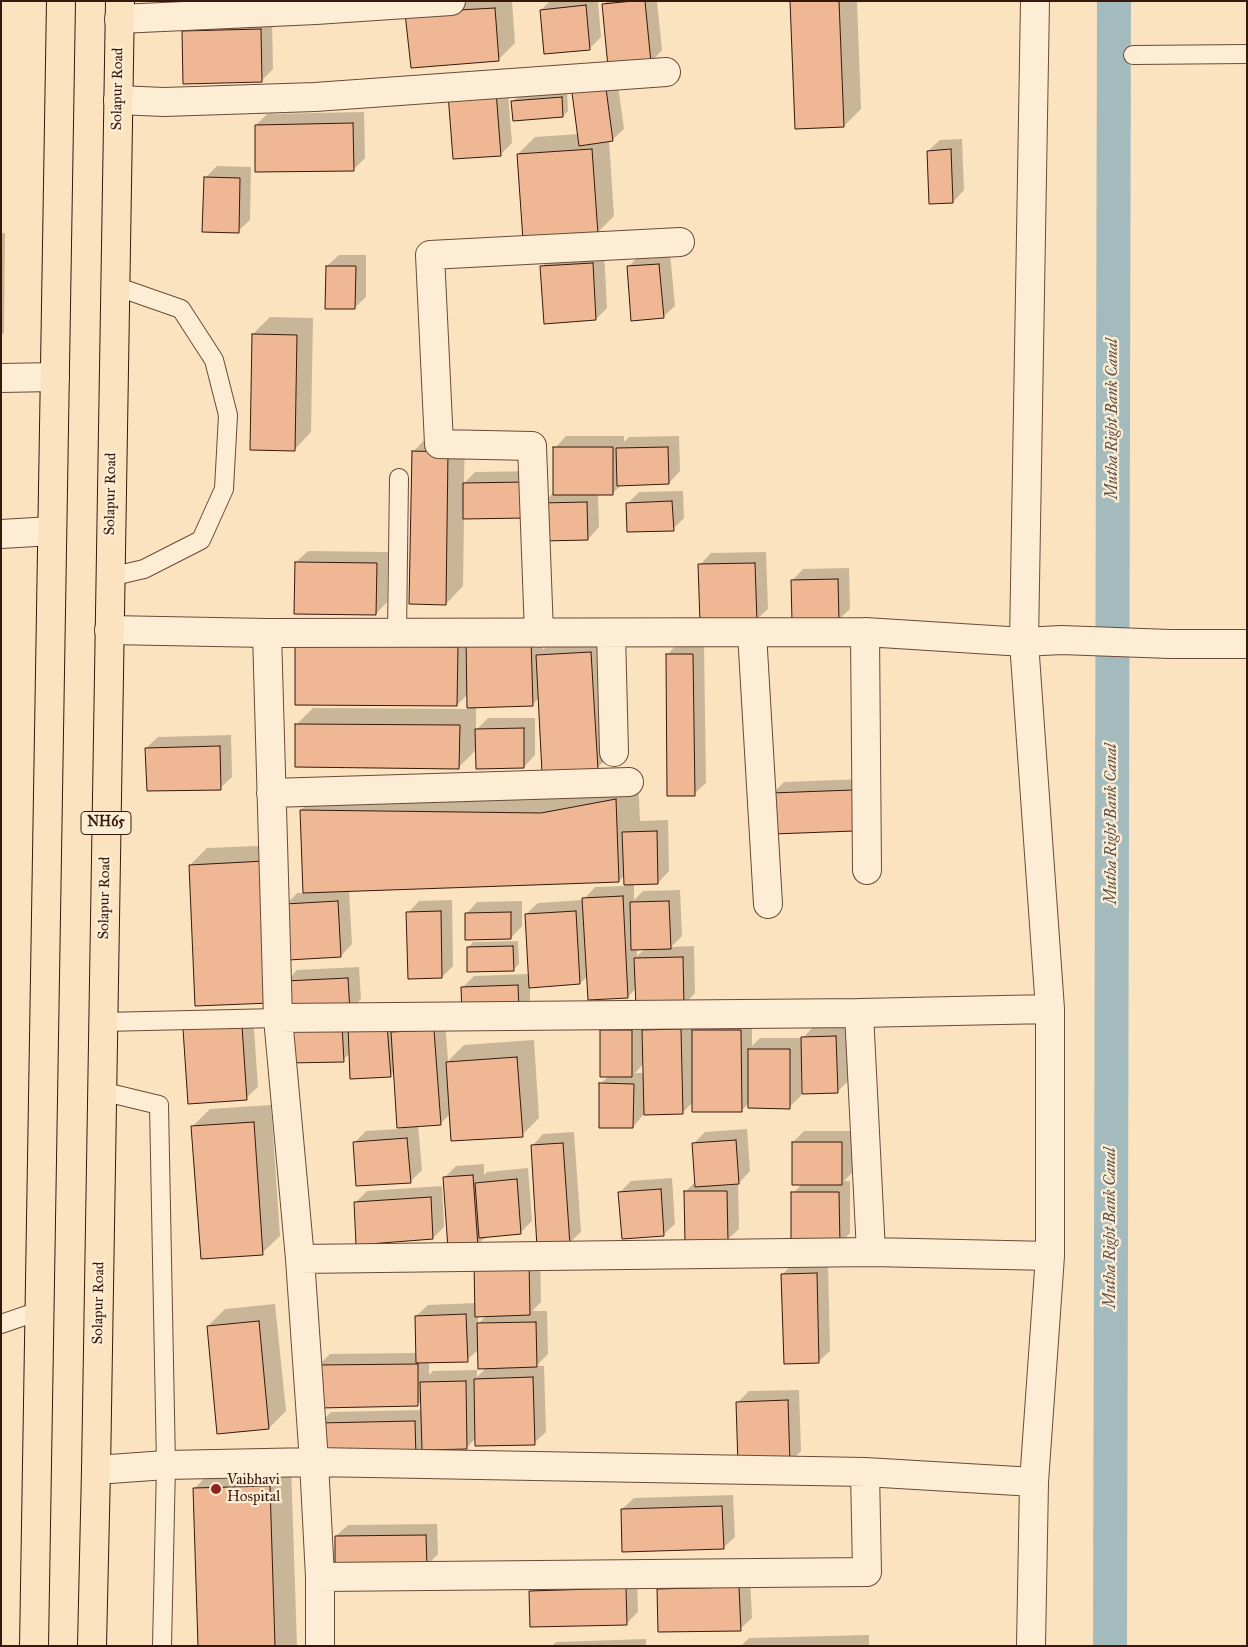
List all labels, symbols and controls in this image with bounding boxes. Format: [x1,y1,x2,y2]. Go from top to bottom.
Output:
street label: Solapur Road [108,47,128,131]
water label: Mutha Right Bank Canal [1103,338,1123,500]
street label: Solapur Road [101,452,121,536]
water label: Mutha Right Bank Canal [1102,743,1122,905]
road number: NH65 [81,811,131,834]
street label: Solapur Road [95,856,115,940]
water label: Mutha Right Bank Canal [1101,1147,1121,1309]
street label: Solapur Road [89,1261,109,1345]
place label: Vaibhavi Hospital [227,1471,280,1506]
marker: Vaibhavi Hospital [209,1482,223,1496]

